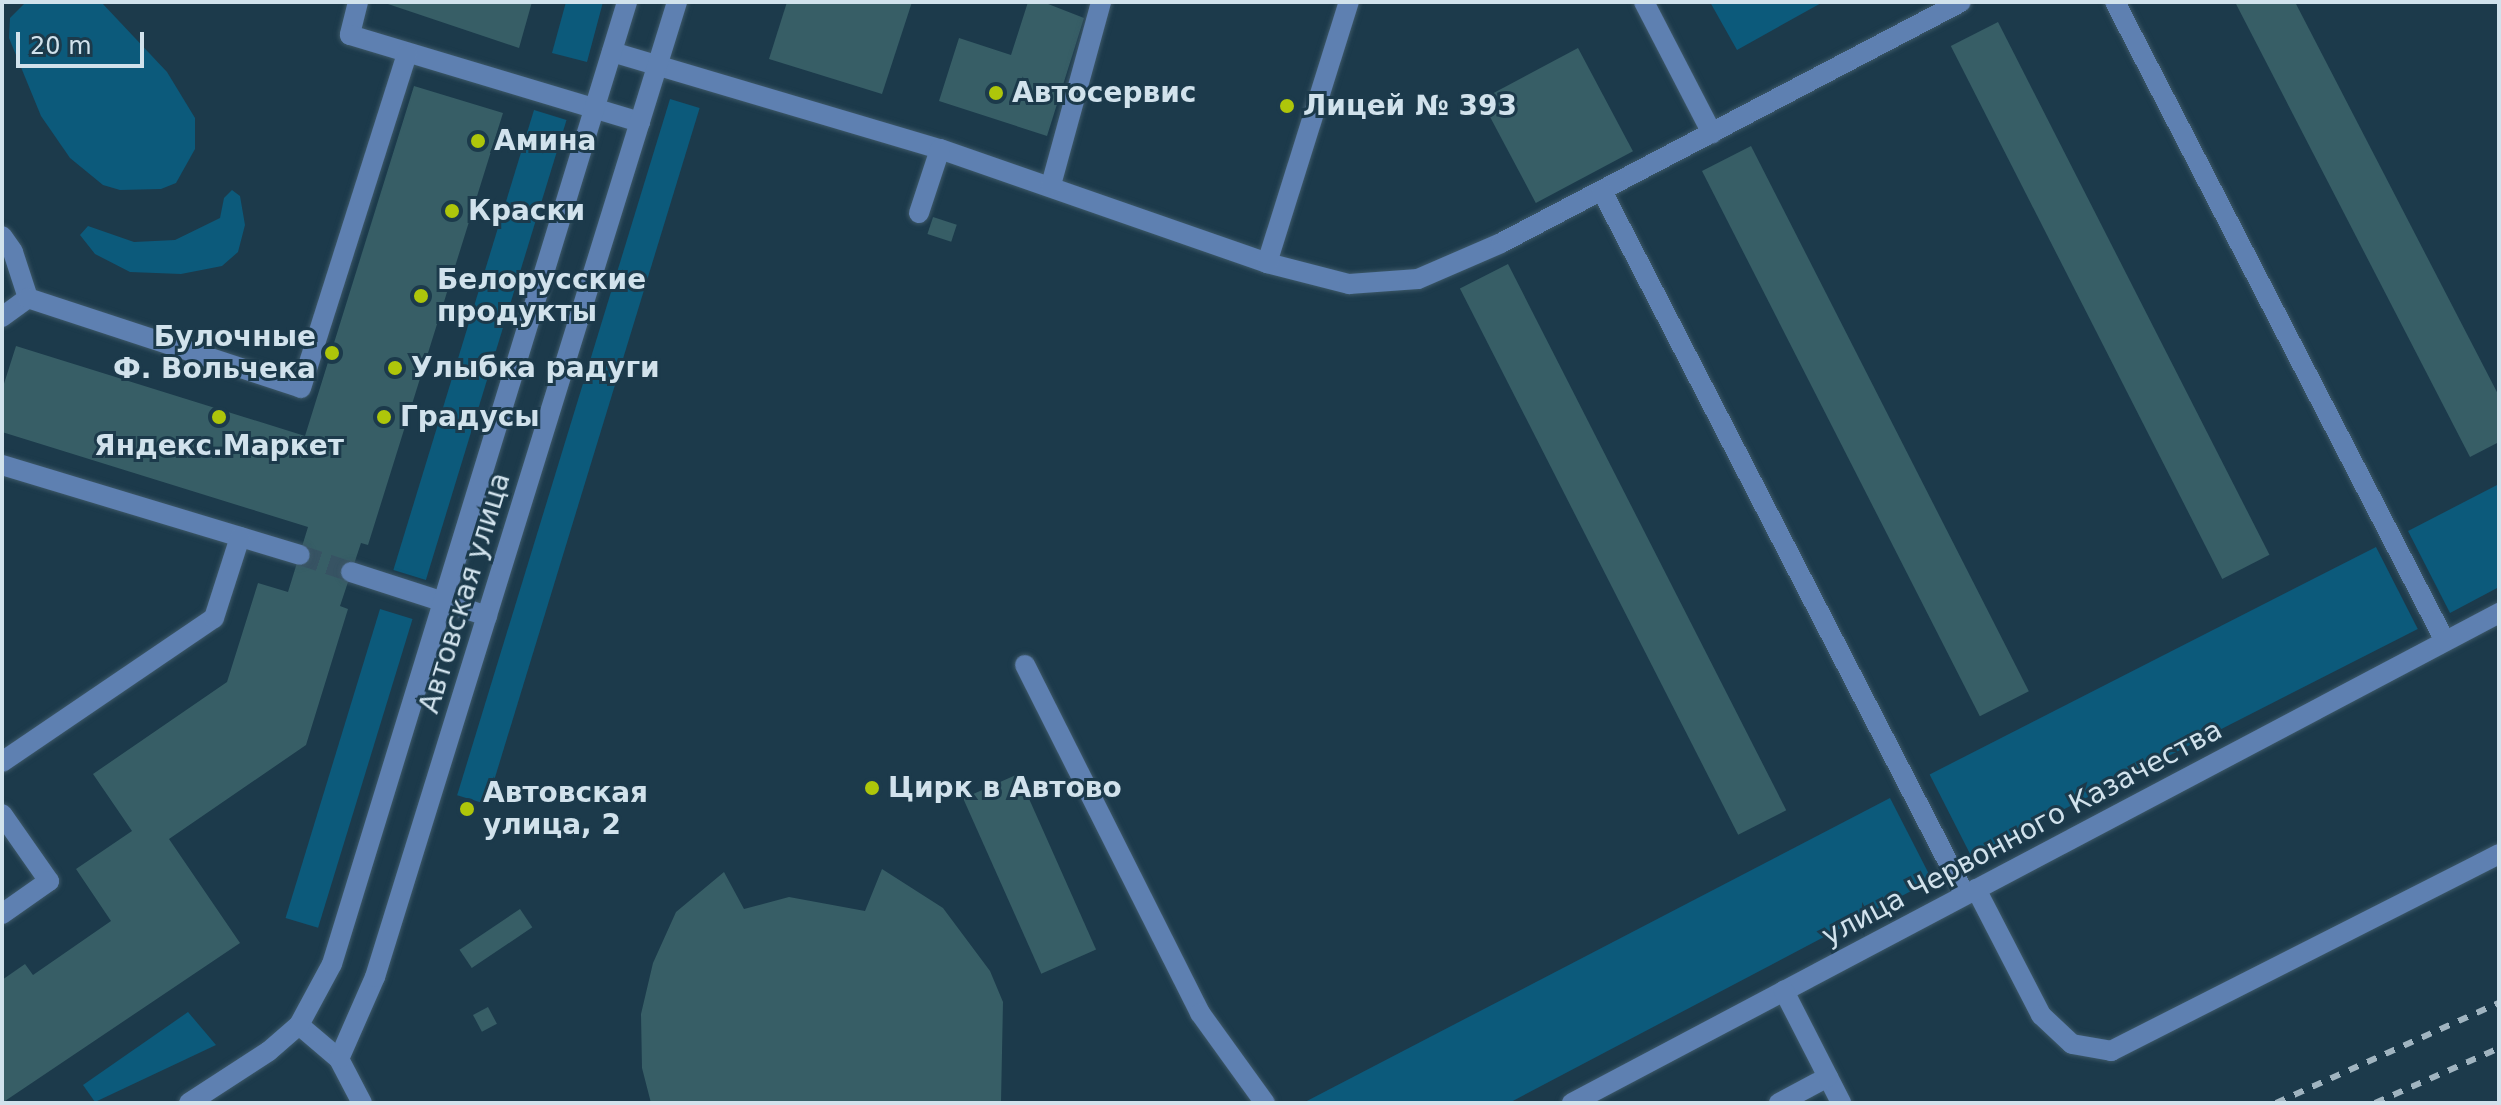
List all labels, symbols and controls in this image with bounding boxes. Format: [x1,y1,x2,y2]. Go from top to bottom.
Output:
scale bar [20,16,148,66]
text: 20 m [30,32,92,60]
place label: Автосервис [1012,76,1196,110]
marker: Автосервис [987,84,1005,102]
place label: Лицей № 393 [1303,89,1517,123]
marker: Лицей № 393 [1278,97,1296,115]
place label: Амина [494,124,596,158]
marker: Амина [469,132,487,150]
place label: Краски [468,194,585,228]
marker: Краски [443,202,461,220]
place label: Белорусские продукты [437,263,646,329]
marker: Белорусские продукты [412,287,430,305]
place label: Булочные Ф. Вольчека [113,320,316,386]
marker: Булочные Ф. Вольчека [323,344,341,362]
place label: Улыбка радуги [411,351,660,385]
marker: Улыбка радуги [386,359,404,377]
place label: Градусы [400,400,540,434]
marker: Яндекс.Маркет [210,408,228,426]
marker: Градусы [375,408,393,426]
place label: Яндекс.Маркет [94,429,344,463]
street label: Автовская улица [412,469,518,717]
street label: улица Червонного Казачества [1816,713,2228,953]
place label: Цирк в Автово [888,771,1122,805]
place label: Автовская улица, 2 [483,776,648,842]
marker: Цирк в Автово [863,779,881,797]
marker: Автовская улица, 2 [458,800,476,818]

